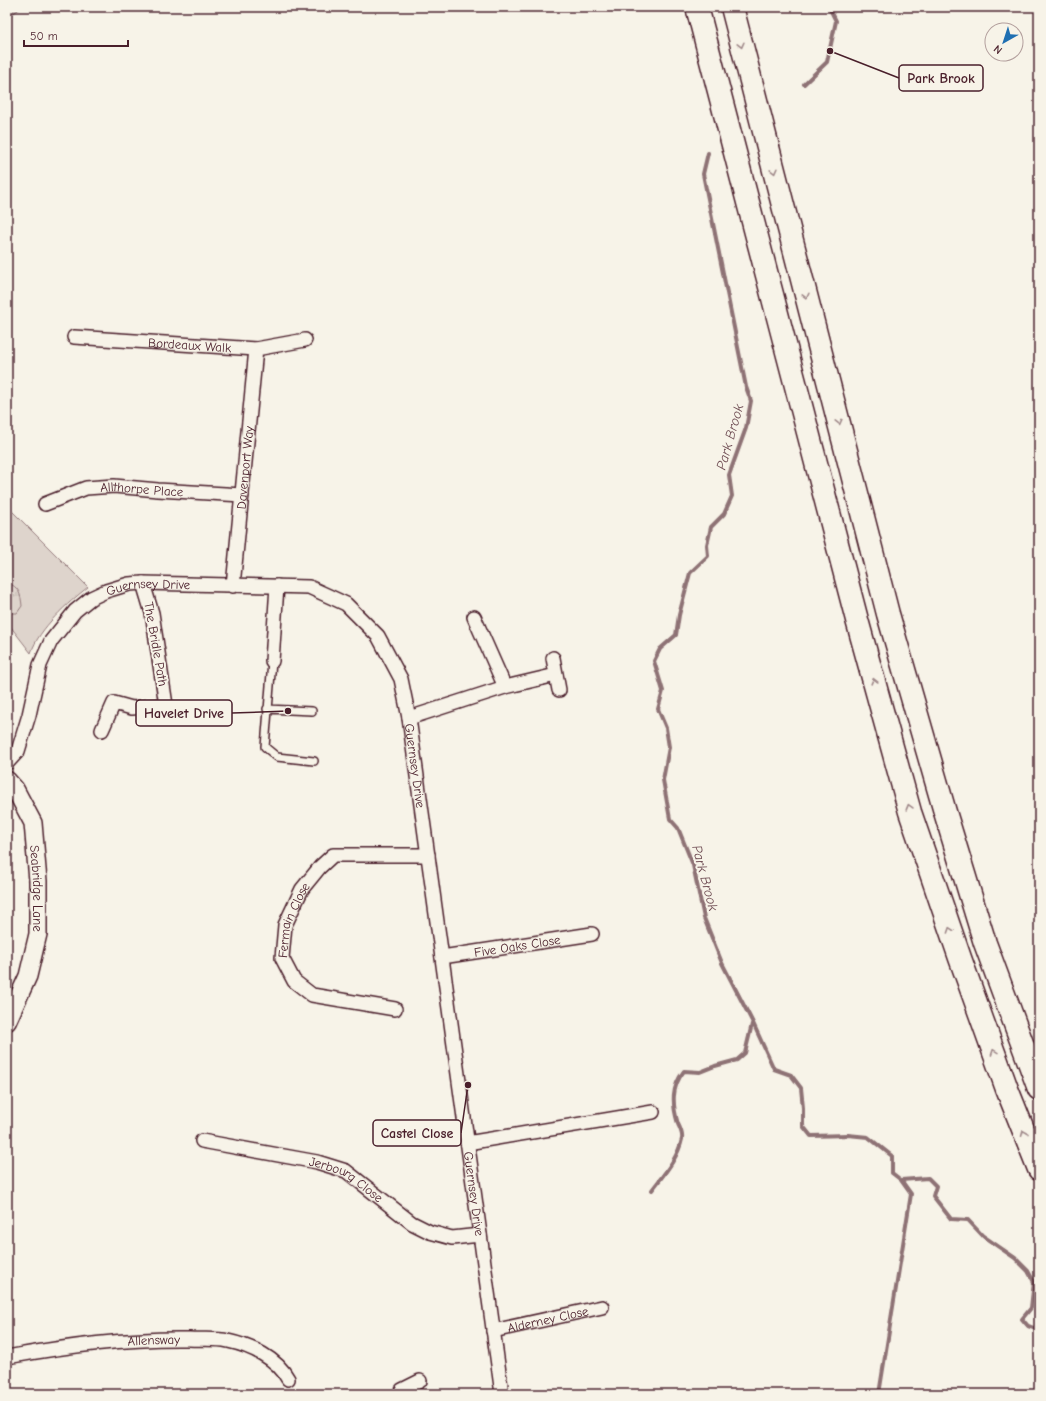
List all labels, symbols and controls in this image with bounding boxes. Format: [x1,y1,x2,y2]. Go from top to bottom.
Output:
scale bar [24,22,128,48]
north arrow [984,22,1024,62]
text: 50 m [30,29,58,43]
one-way arrow [737,42,745,48]
text: N [991,42,1005,57]
callout: Park Brook [899,65,983,91]
text: Park Brook [907,70,975,87]
one-way arrow [769,167,778,174]
one-way arrow [802,293,810,300]
street label: Bordeaux Walk [148,334,232,355]
water label: Park Brook [713,402,748,472]
one-way arrow [834,419,843,426]
street label: Davenport Way [233,425,256,510]
street label: Allthorpe Place [100,478,184,499]
street label: Guernsey Drive [104,575,191,598]
street label: The Bridle Path [141,601,171,687]
one-way arrow [870,678,879,685]
callout: Havelet Drive [136,700,232,726]
text: Havelet Drive [144,705,224,722]
street label: Guernsey Drive [402,723,429,809]
one-way arrow [905,803,914,810]
water label: Park Brook [688,843,722,913]
street label: Seabridge Lane [27,844,46,932]
street label: Fermain Close [275,878,313,959]
one-way arrow [947,926,955,933]
street label: Five Oaks Close [473,931,562,960]
one-way arrow [990,1049,998,1056]
callout: Castel Close [373,1120,461,1146]
text: Castel Close [381,1125,453,1142]
one-way arrow [1021,1130,1029,1137]
street label: Guernsey Drive [461,1151,488,1237]
street label: Jerbourg Close [308,1153,387,1205]
street label: Alderney Close [506,1303,590,1335]
street label: Allensway [127,1331,180,1348]

